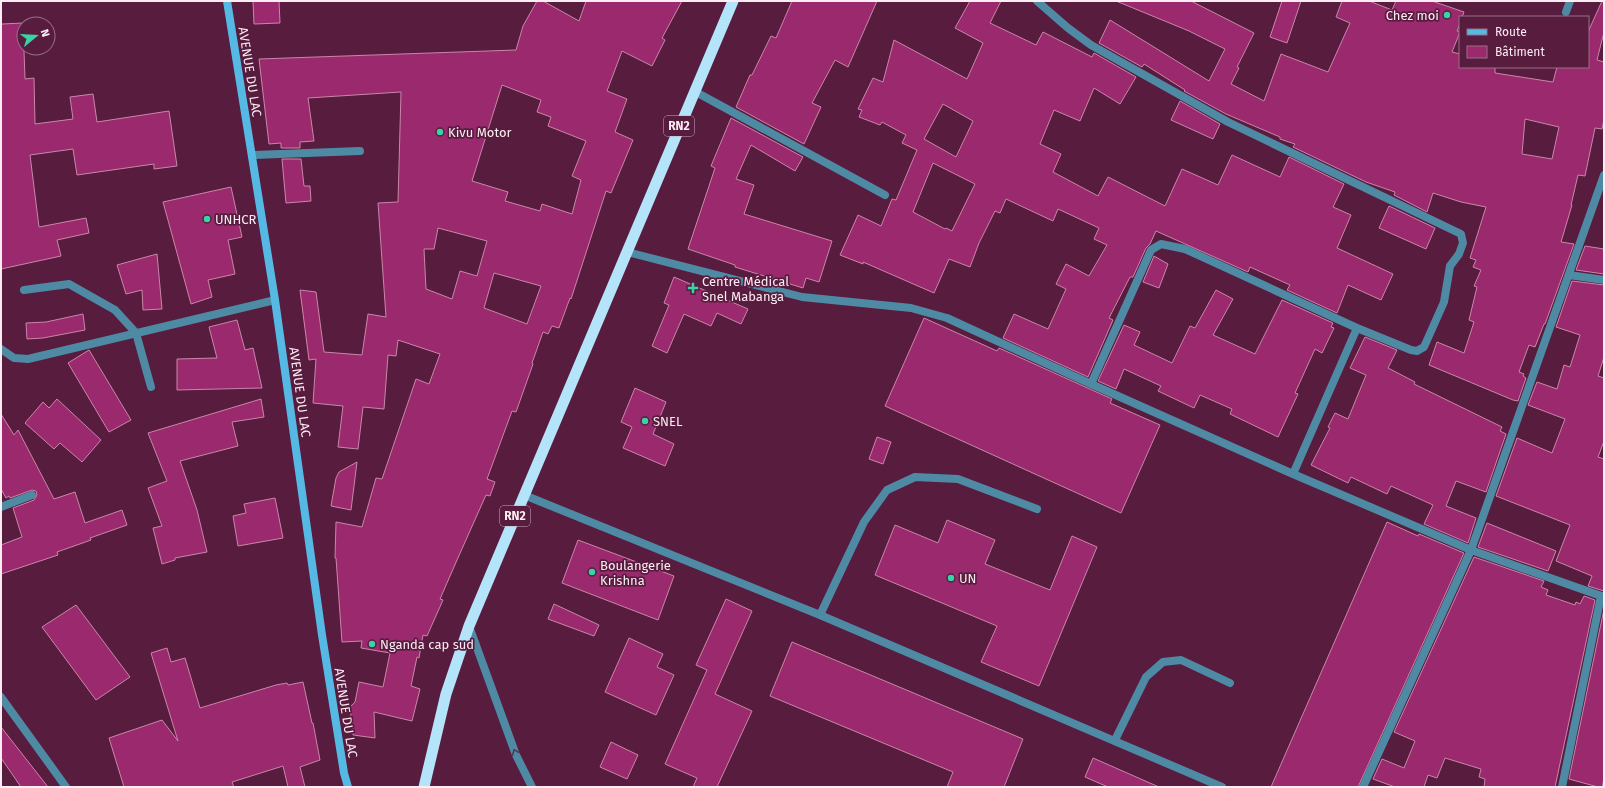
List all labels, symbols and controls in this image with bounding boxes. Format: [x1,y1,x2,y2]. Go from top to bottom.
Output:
place label: Chez moi [1386,8,1439,23]
marker: Chez moi [1442,10,1452,20]
north arrow [16,16,56,56]
legend [1459,16,1589,68]
text: Route [1495,25,1527,39]
street label: AVENUE DU LAC [235,26,265,119]
text: N [38,28,52,39]
text: Bâtiment [1495,45,1545,59]
road number: RN2 [664,116,694,136]
place label: Kivu Motor [448,125,512,140]
marker: Kivu Motor [435,127,445,137]
place label: UNHCR [215,212,257,227]
marker: UNHCR [202,214,212,224]
place label: Centre Médical Snel Mabanga [702,274,789,304]
marker: Centre Médical Snel Mabanga [687,282,699,294]
street label: AVENUE DU LAC [286,346,314,439]
place label: SNEL [653,414,683,429]
marker: SNEL [640,416,650,426]
road number: RN2 [500,506,530,526]
place label: Boulangerie Krishna [600,558,671,588]
marker: Boulangerie Krishna [587,567,597,577]
place label: UN [959,571,977,586]
marker: UN [946,573,956,583]
place label: Nganda cap sud [380,637,474,652]
marker: Nganda cap sud [367,639,377,649]
street label: AVENUE DU LAC [331,667,361,760]
one-way arrow [512,748,520,756]

